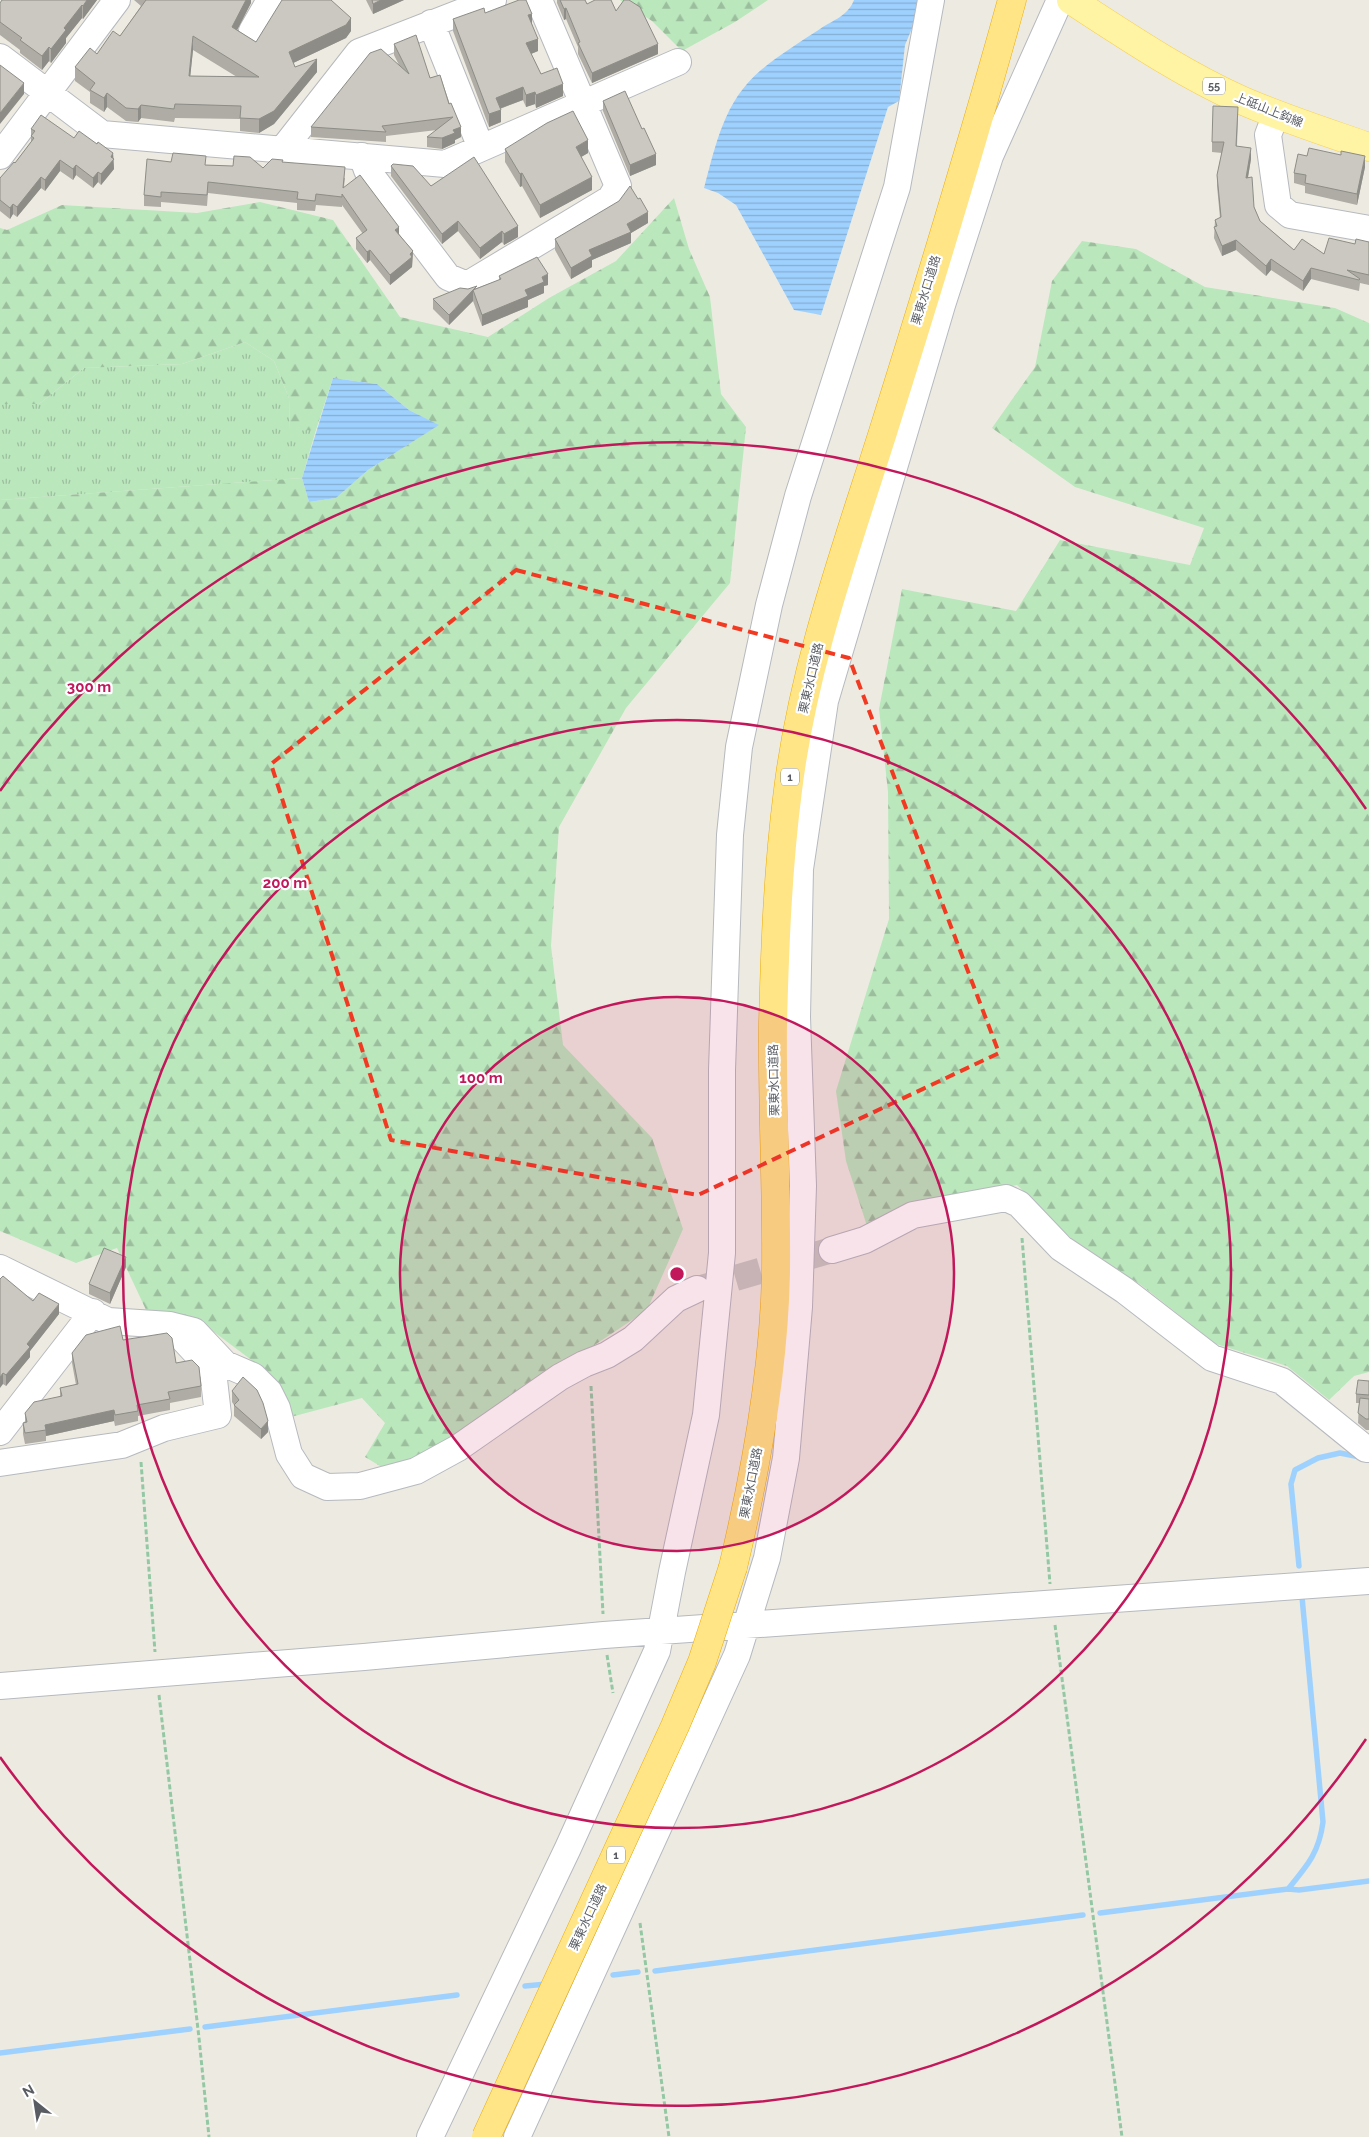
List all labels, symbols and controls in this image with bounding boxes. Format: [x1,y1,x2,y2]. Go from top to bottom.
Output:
road number: 55 [1203,78,1225,94]
street label: 上砥山上鈎線 [1233,90,1305,130]
street label: 栗東水口道路 [909,254,943,326]
street label: 栗東水口道路 [796,641,826,715]
text: 300 m [67,678,111,696]
road number: 1 [781,769,799,786]
text: 200 m [263,874,307,892]
street label: 栗東水口道路 [766,1044,782,1116]
text: 100 m [459,1069,503,1087]
centre of rings [668,1265,686,1283]
street label: 栗東水口道路 [737,1446,765,1520]
road number: 1 [607,1846,625,1864]
street label: 栗東水口道路 [566,1881,610,1953]
north arrow [10,2077,60,2127]
text: N [20,2081,37,2100]

